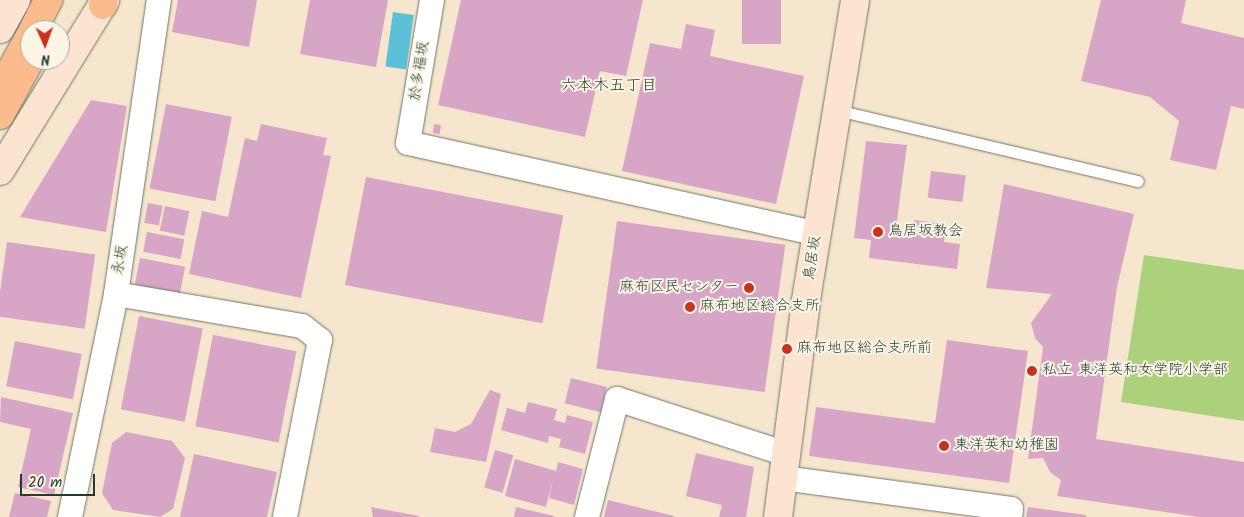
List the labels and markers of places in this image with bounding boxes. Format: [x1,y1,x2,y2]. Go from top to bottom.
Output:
place label: 鳥居坂教会 [888,223,963,241]
marker: 鳥居坂教会 [872,226,884,238]
place label: 麻布区民センター [619,279,739,297]
marker: 麻布区民センター [743,282,755,294]
place label: 麻布地区総合支所 [700,298,820,316]
marker: 麻布地区総合支所 [684,301,696,313]
place label: 麻布地区総合支所前 [797,340,932,358]
marker: 麻布地区総合支所前 [781,343,793,355]
place label: 私立 東洋英和女学院小学部 [1042,362,1228,380]
marker: 私立 東洋英和女学院小学部 [1026,365,1038,377]
place label: 東洋英和幼稚園 [954,437,1059,455]
marker: 東洋英和幼稚園 [938,440,950,452]

